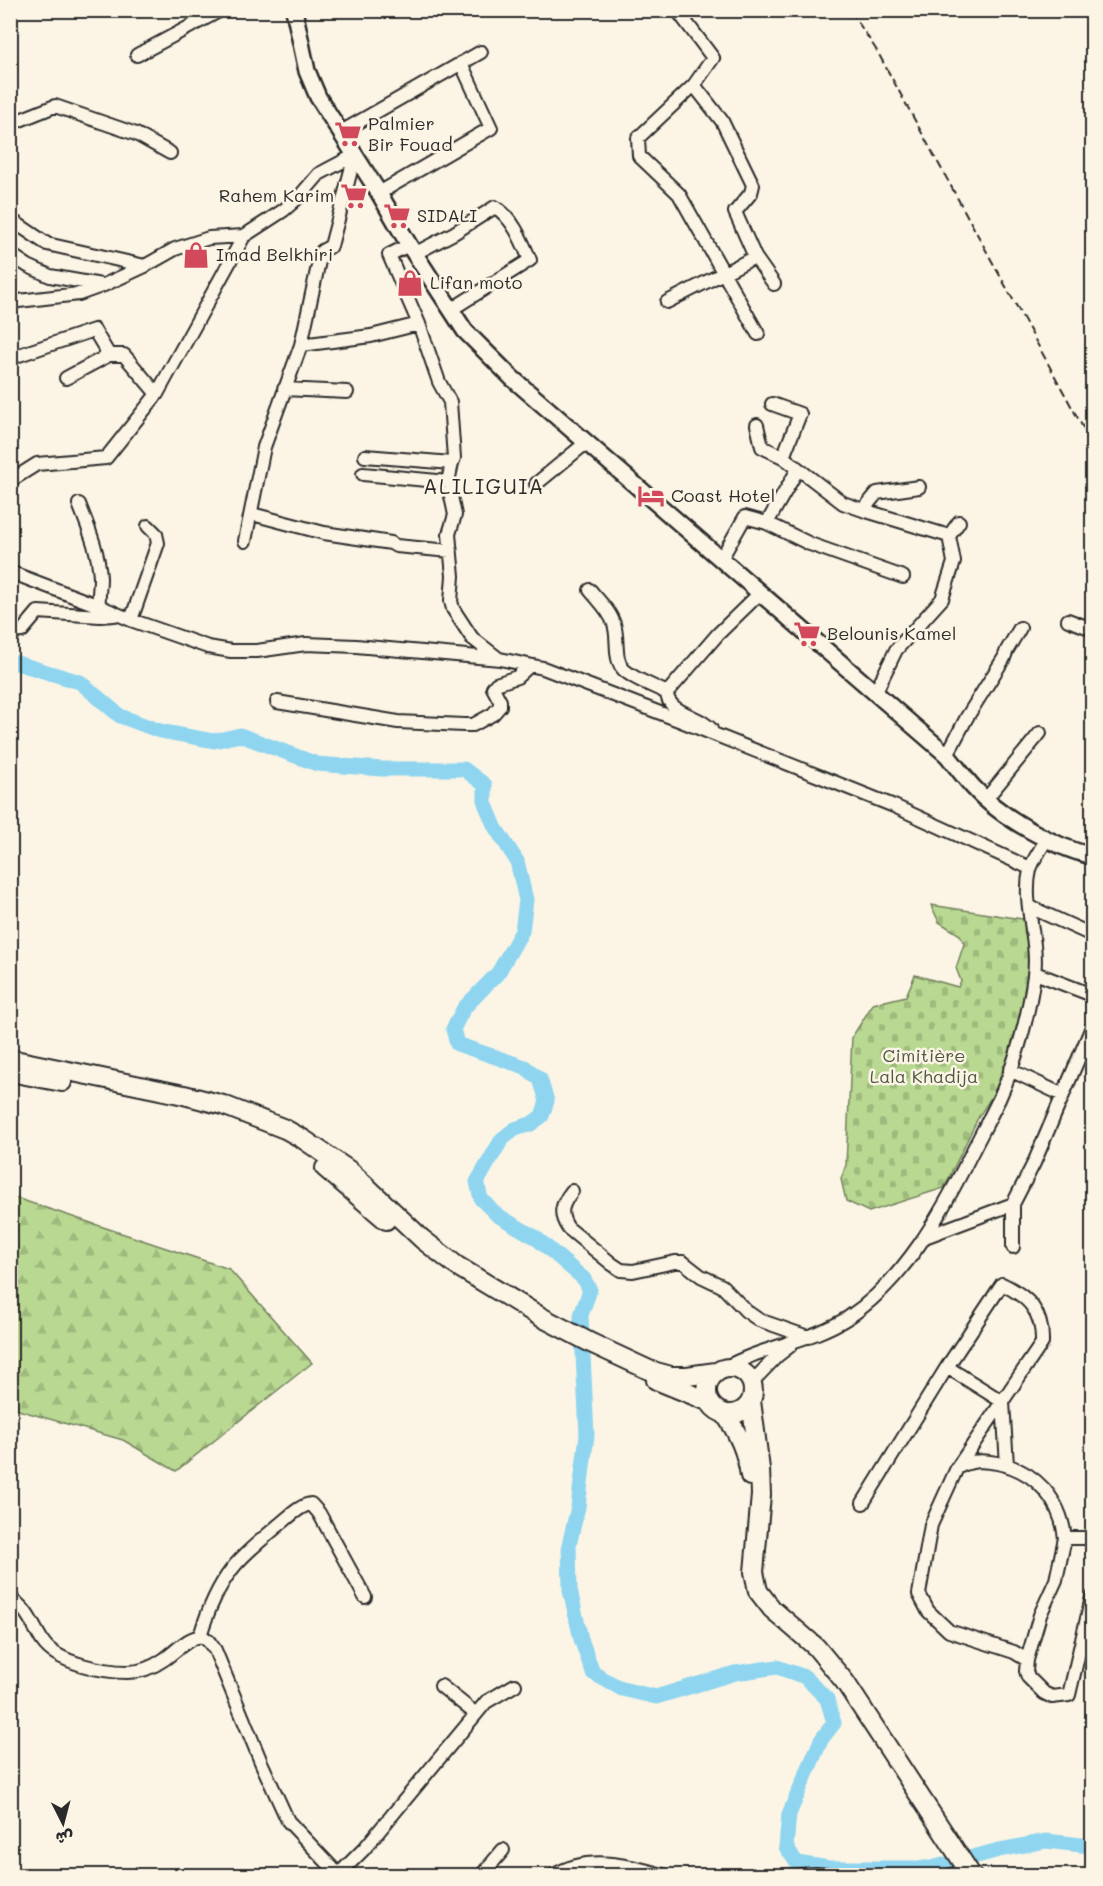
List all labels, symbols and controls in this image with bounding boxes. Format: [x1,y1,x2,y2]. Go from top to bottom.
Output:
place label: Palmier Bir Fouad [368,111,453,156]
supermarket icon: Palmier Bir Fouad [333,119,363,149]
supermarket icon: Rahem Karim [339,181,369,211]
place label: Rahem Karim [219,183,334,207]
supermarket icon: SIDALI [382,201,412,231]
place label: SIDALI [417,203,477,227]
shop icon: Imad Belkhiri [181,240,211,270]
place label: Imad Belkhiri [216,242,333,266]
shop icon: Lifan moto [395,268,425,298]
place label: Lifan moto [430,270,523,294]
district label: ALILIGUIA [423,472,545,499]
hotel icon: Coast Hotel [636,481,666,511]
place label: Coast Hotel [671,483,775,507]
supermarket icon: Belounis Kamel [792,619,822,649]
place label: Belounis Kamel [827,621,957,645]
park label: Cimitière Lala Khadija [870,1043,978,1088]
north arrow [33,1793,93,1853]
text: ش [55,1827,74,1850]

